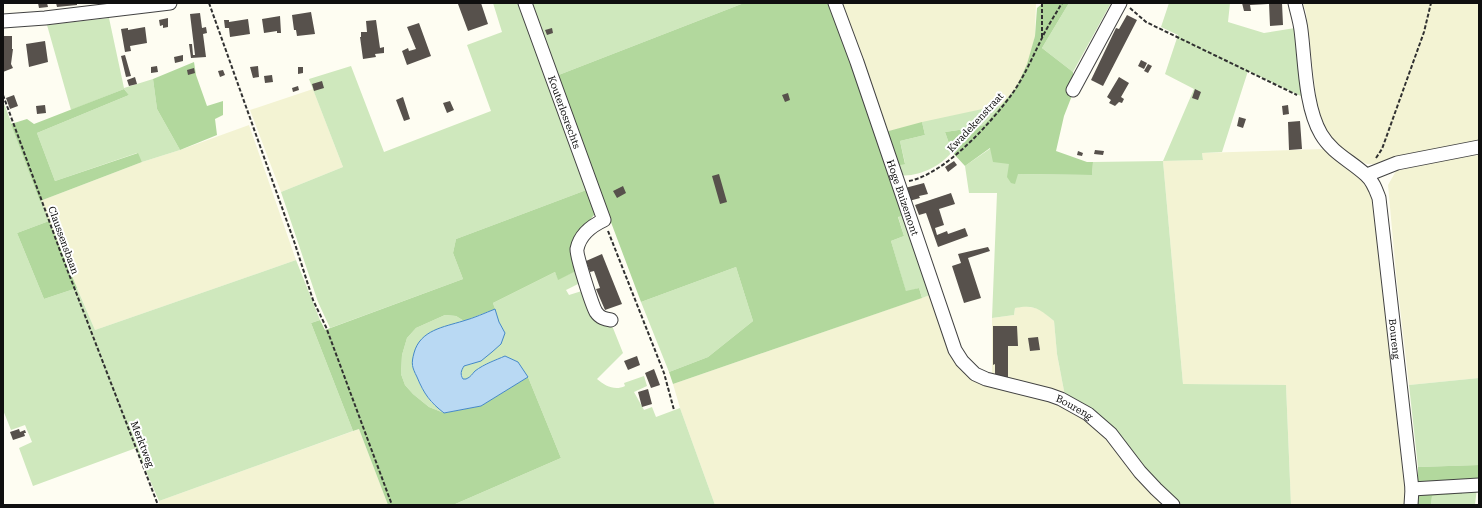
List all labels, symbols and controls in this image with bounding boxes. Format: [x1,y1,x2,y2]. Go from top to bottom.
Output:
street label: Kouterlosrechts [546,74,583,150]
street label: Kwadekenstraat [945,90,1006,154]
street label: Hoge Buizemont [885,158,921,237]
street label: Claussensbaan [46,205,81,276]
street label: Boureng [1387,318,1402,360]
street label: Boureng [1054,393,1095,422]
street label: Merktweg [129,420,156,469]

